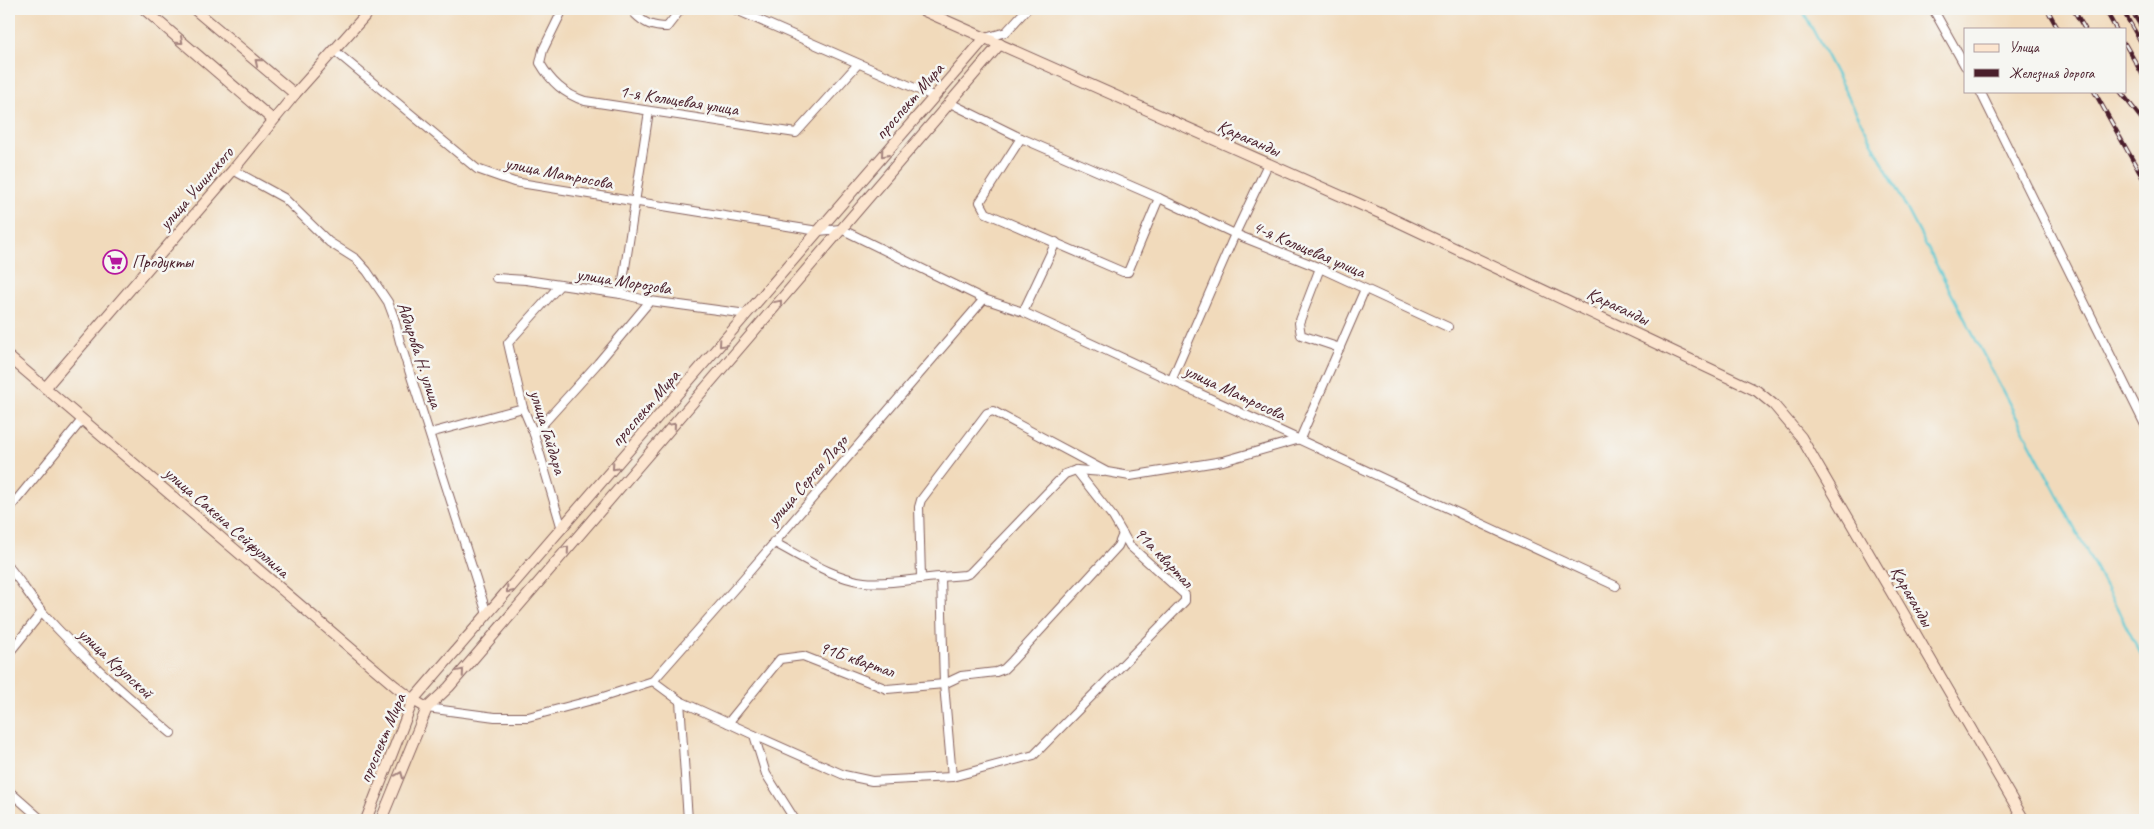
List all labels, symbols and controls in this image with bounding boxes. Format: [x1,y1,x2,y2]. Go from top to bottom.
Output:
legend [1964,28,2126,92]
one-way arrow [175,35,184,44]
text: Улица [2009,38,2040,57]
street label: проспект Мира [870,57,949,144]
one-way arrow [255,60,264,68]
text: Железная дорога [2009,64,2096,83]
street label: 1-я Кольцевая улица [618,80,742,121]
street label: Қарағанды [1214,114,1285,162]
street label: улица Ушинского [153,141,239,235]
one-way arrow [881,148,890,157]
street label: улица Матросова [502,152,616,194]
street label: 4-я Кольцевая улица [1250,215,1370,283]
supermarket icon: Продукты [102,249,128,275]
place label: Продукты [132,251,195,273]
street label: улица Морозова [574,262,674,301]
street label: Қарағанды [1583,282,1654,331]
street label: Абдирова Н. улица [393,299,448,412]
one-way arrow [773,300,782,309]
one-way arrow [719,338,727,347]
street label: улица Матросова [1180,359,1290,425]
street label: проспект Мира [606,364,685,451]
street label: улица Гайдара [525,386,572,478]
one-way arrow [667,422,676,431]
street label: улица Сергея Лазо [761,429,854,531]
street label: улица Сакена Сейфуллина [159,461,295,583]
one-way arrow [613,461,621,470]
street label: 91а квартал [1130,522,1200,593]
one-way arrow [561,545,570,554]
street label: Қарағанды [1886,562,1939,631]
one-way arrow [505,584,514,593]
street label: улица Крупской [73,622,159,704]
street label: 91Б квартал [817,636,899,683]
one-way arrow [455,669,464,678]
street label: проспект Мира [353,689,411,786]
one-way arrow [394,771,404,780]

